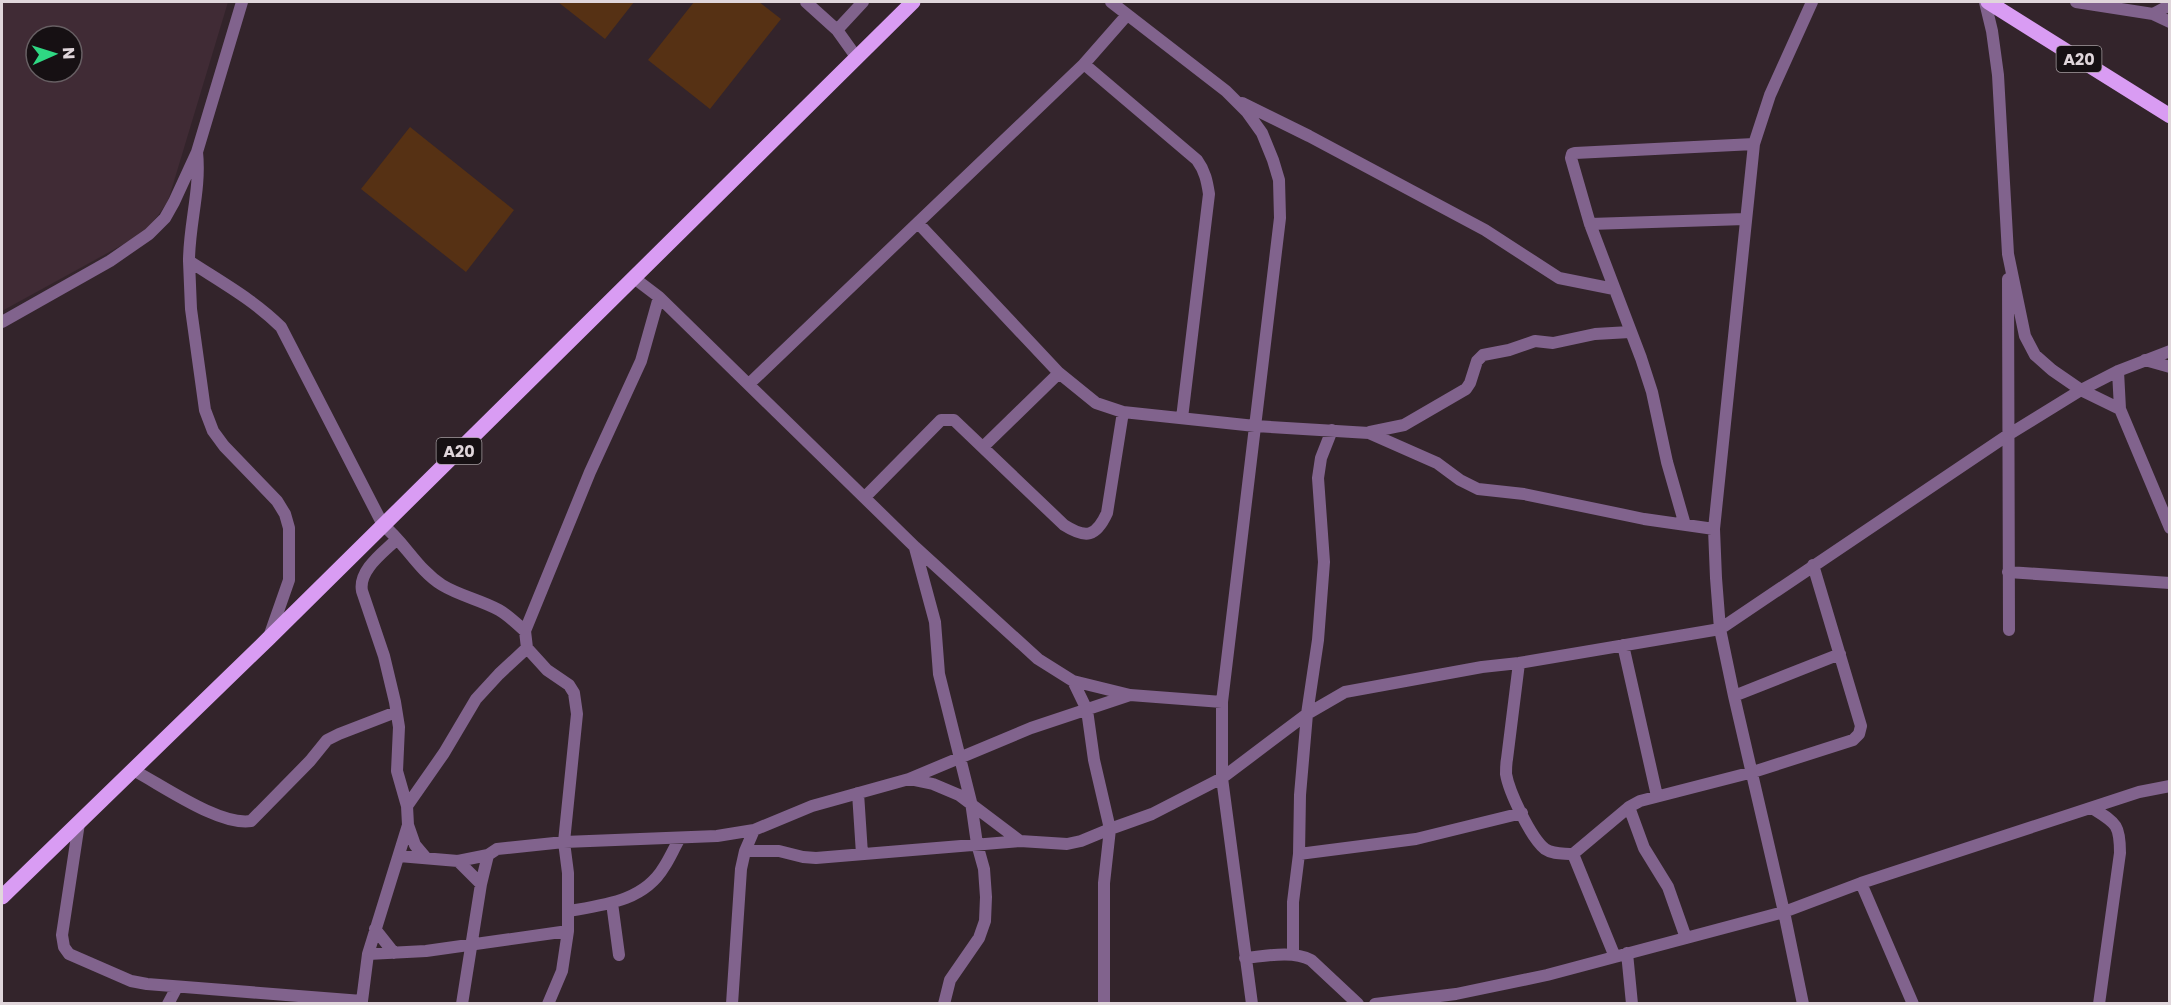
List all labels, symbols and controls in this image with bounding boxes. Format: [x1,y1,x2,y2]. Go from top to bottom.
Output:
north arrow [24,24,84,84]
road number: A20 [2056,46,2102,72]
text: N [57,47,80,60]
road number: A20 [436,438,482,464]

